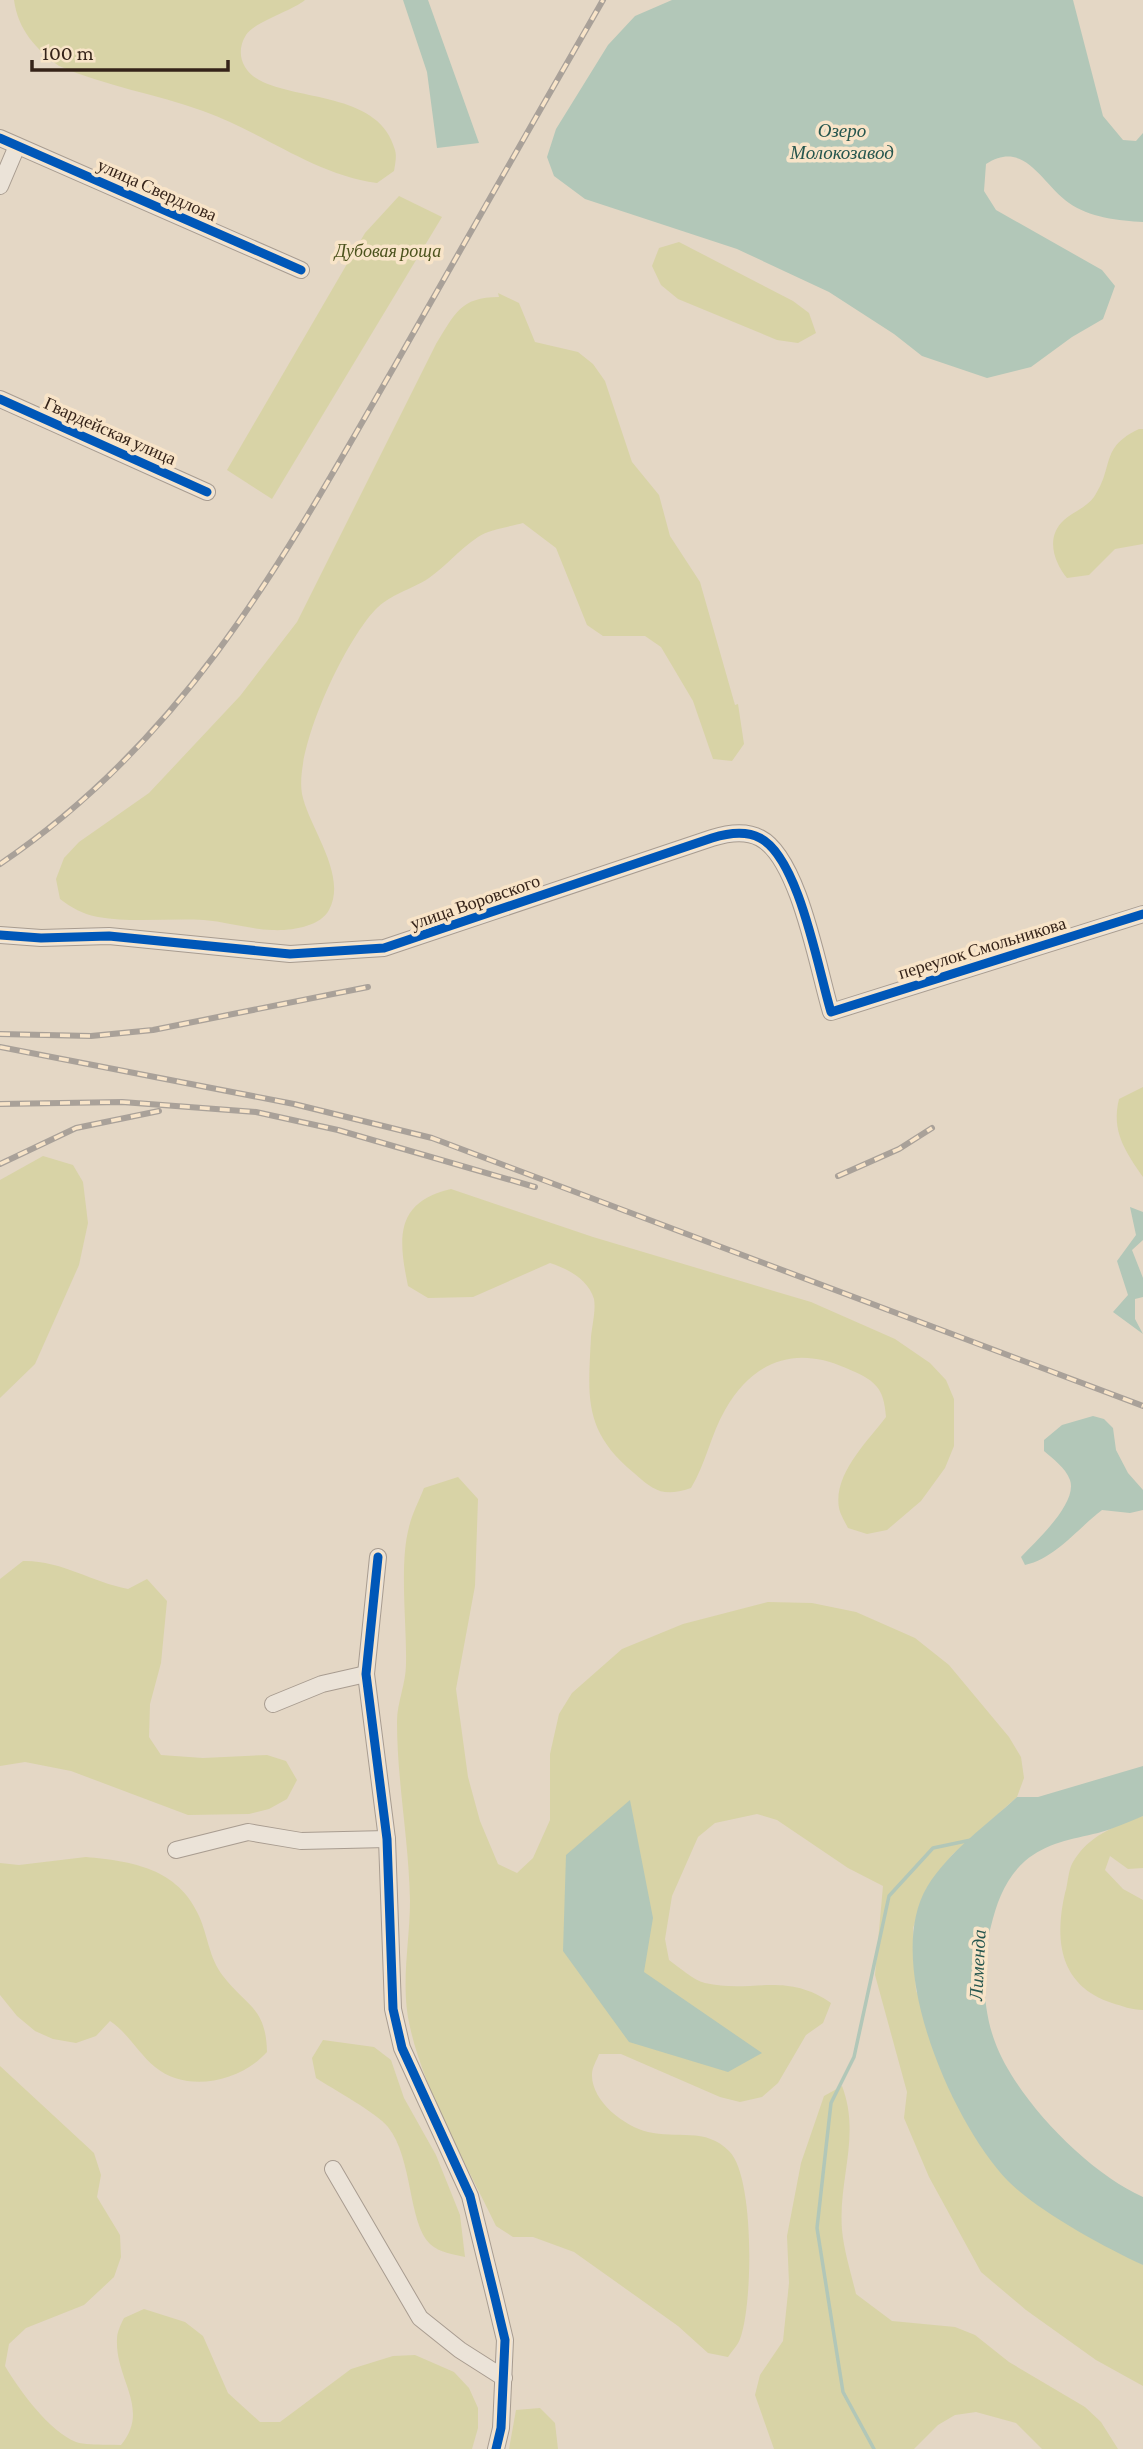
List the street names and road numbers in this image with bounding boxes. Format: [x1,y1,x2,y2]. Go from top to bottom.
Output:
street label: улица Свердлова [94,155,220,225]
street label: Гвардейская улица [41,393,179,469]
street label: улица Воровского [407,870,543,934]
street label: переулок Смольникова [896,913,1068,983]

